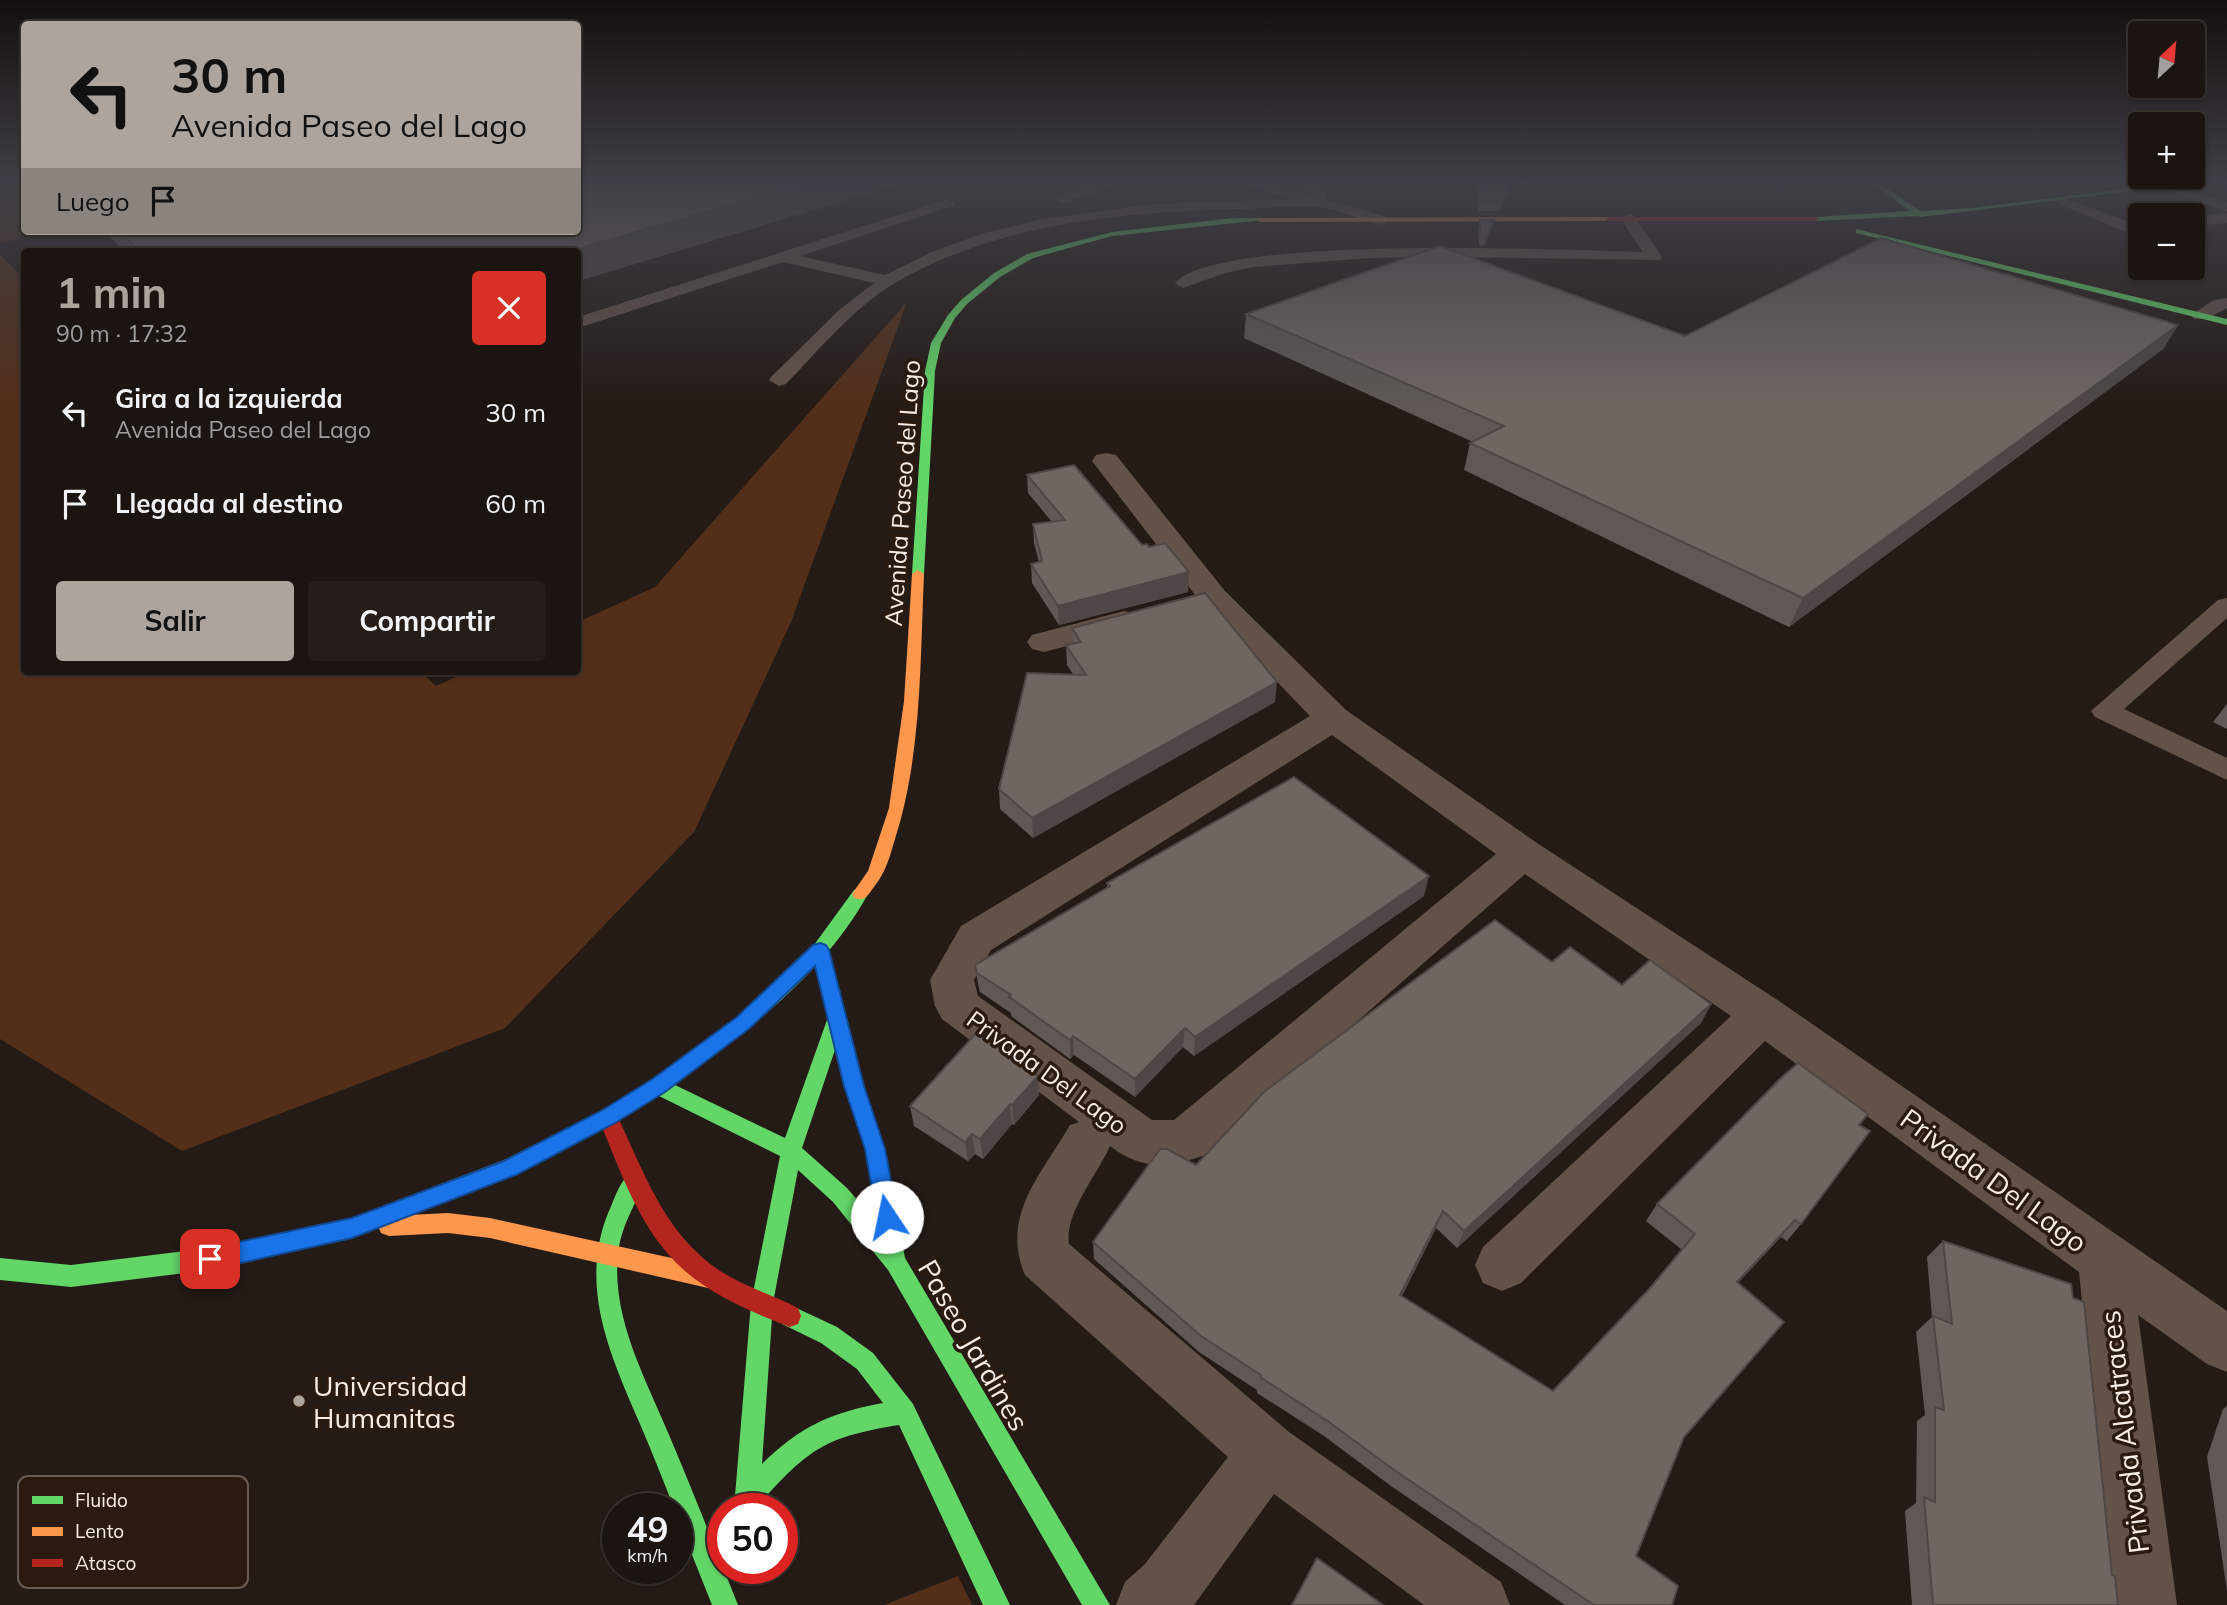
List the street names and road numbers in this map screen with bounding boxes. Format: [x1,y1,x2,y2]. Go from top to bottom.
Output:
street label: Avenida Paseo del Lago [878,359,926,627]
street label: Privada Del Lago [961,1004,1133,1140]
street label: Privada Del Lago [1894,1101,2094,1259]
street label: Paseo Jardines [911,1253,1037,1437]
street label: Privada Alcatraces [2092,1309,2156,1555]

